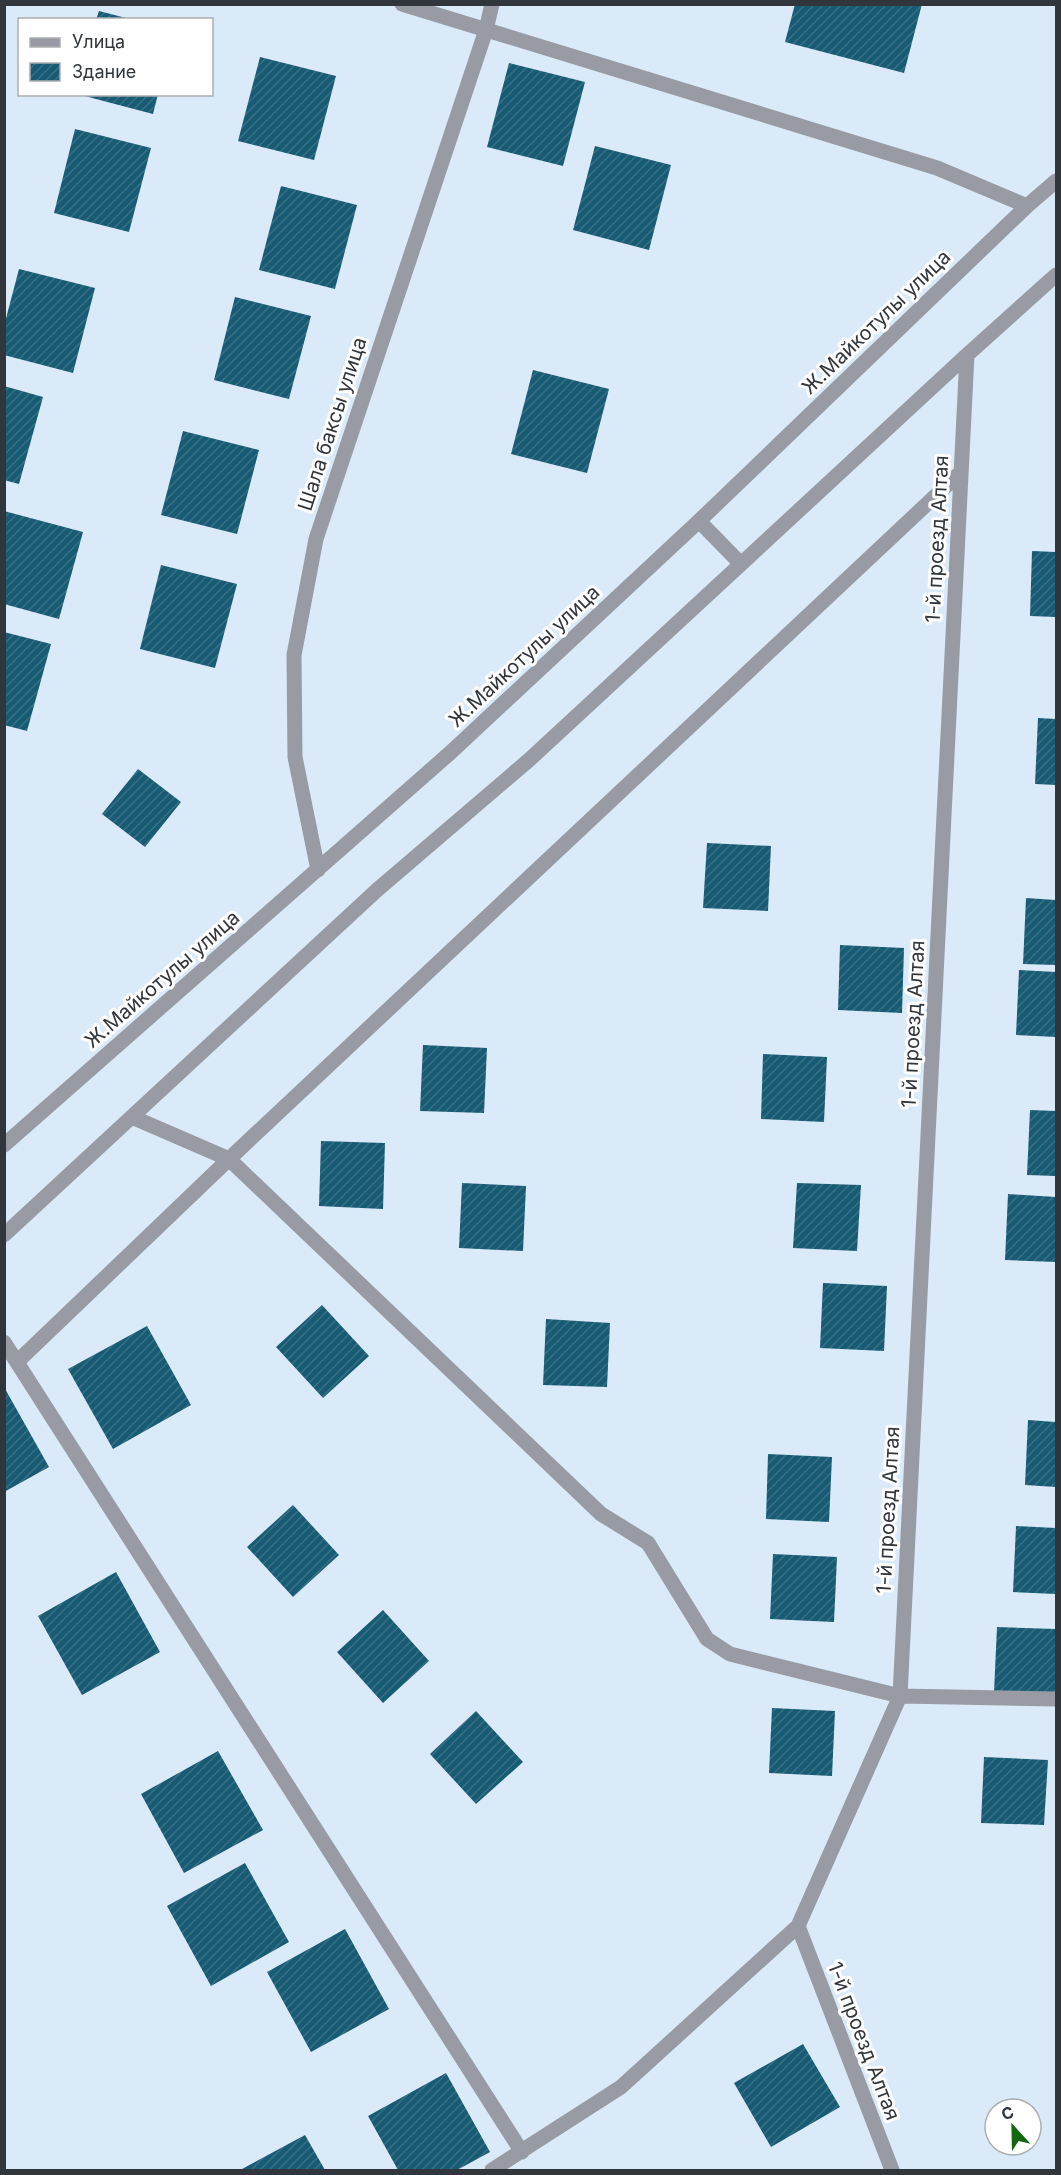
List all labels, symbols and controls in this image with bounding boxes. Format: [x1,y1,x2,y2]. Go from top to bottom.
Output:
legend [18,18,213,96]
text: Улица [72,31,125,52]
text: Здание [72,61,136,82]
street label: Ж.Майкотулы улица [797,245,955,399]
street label: Шала баксы улица [293,334,371,514]
street label: 1-й проезд Алтая [921,455,953,623]
street label: Ж.Майкотулы улица [444,580,604,732]
street label: Ж.Майкотулы улица [80,905,244,1053]
street label: 1-й проезд Алтая [897,940,929,1108]
street label: 1-й проезд Алтая [872,1426,904,1594]
street label: 1-й проезд Алтая [823,1959,905,2123]
north arrow [983,2097,1043,2157]
text: С [998,2102,1017,2125]

